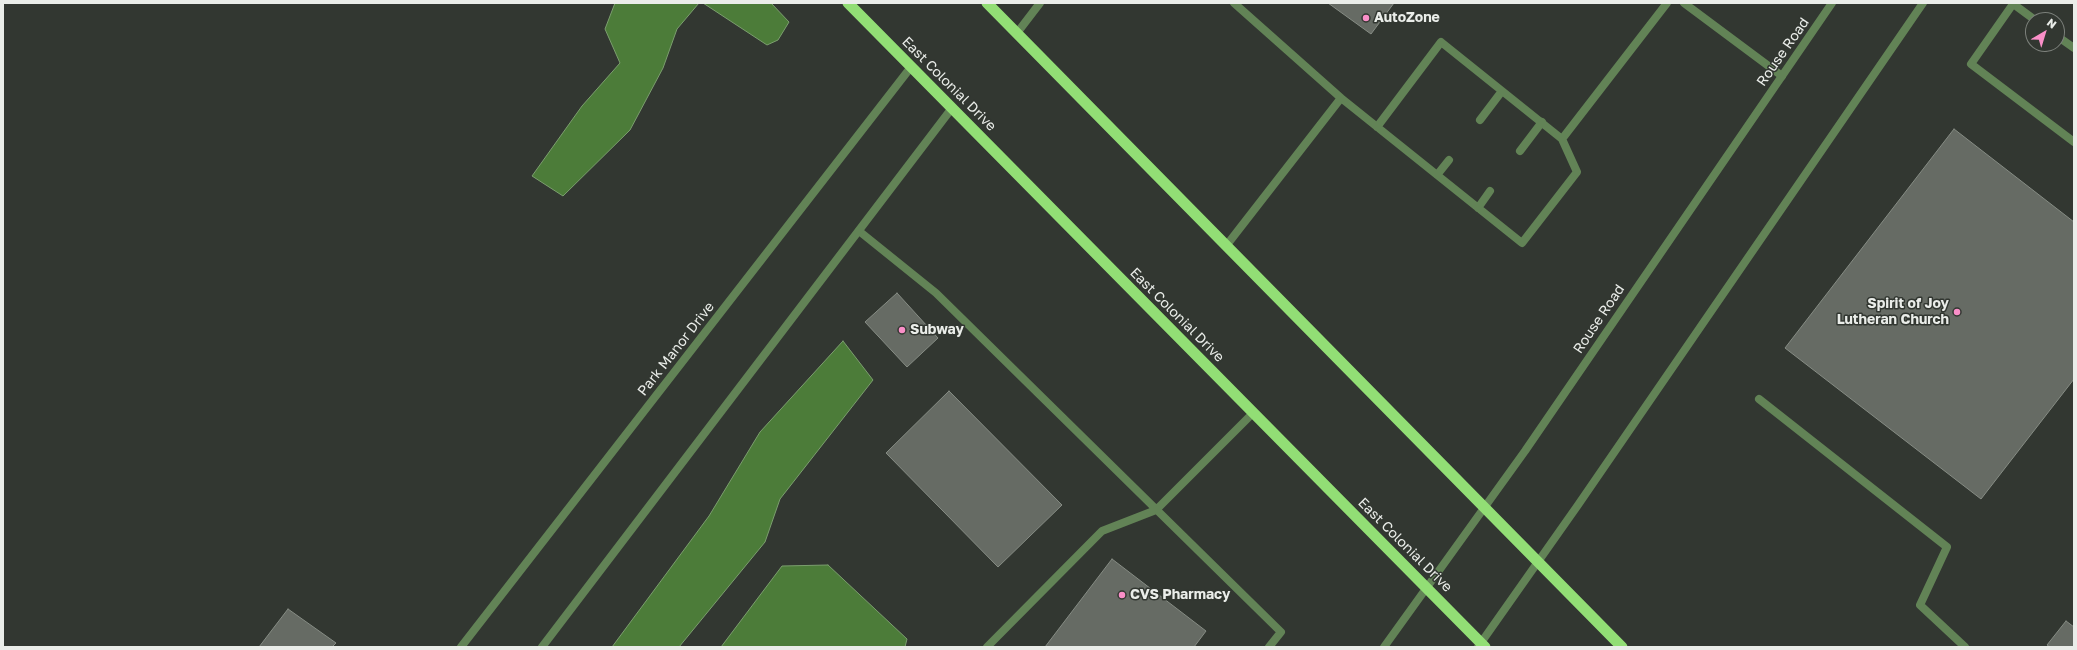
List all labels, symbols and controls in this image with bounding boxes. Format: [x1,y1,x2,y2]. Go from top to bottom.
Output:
place label: AutoZone [1374,10,1440,26]
north arrow [2025,12,2065,52]
marker: AutoZone [1361,13,1371,23]
street label: Rouse Road [1753,15,1813,89]
text: N [2045,15,2059,31]
street label: East Colonial Drive [898,33,1000,135]
street label: East Colonial Drive [1126,264,1228,366]
street label: Rouse Road [1570,281,1628,357]
place label: Spirit of Joy Lutheran Church [1837,296,1949,328]
street label: Park Manor Drive [634,299,718,399]
marker: Spirit of Joy Lutheran Church [1952,307,1962,317]
place label: Subway [910,322,964,338]
marker: Subway [897,325,907,335]
street label: East Colonial Drive [1354,494,1456,596]
place label: CVS Pharmacy [1130,587,1230,603]
marker: CVS Pharmacy [1117,590,1127,600]

